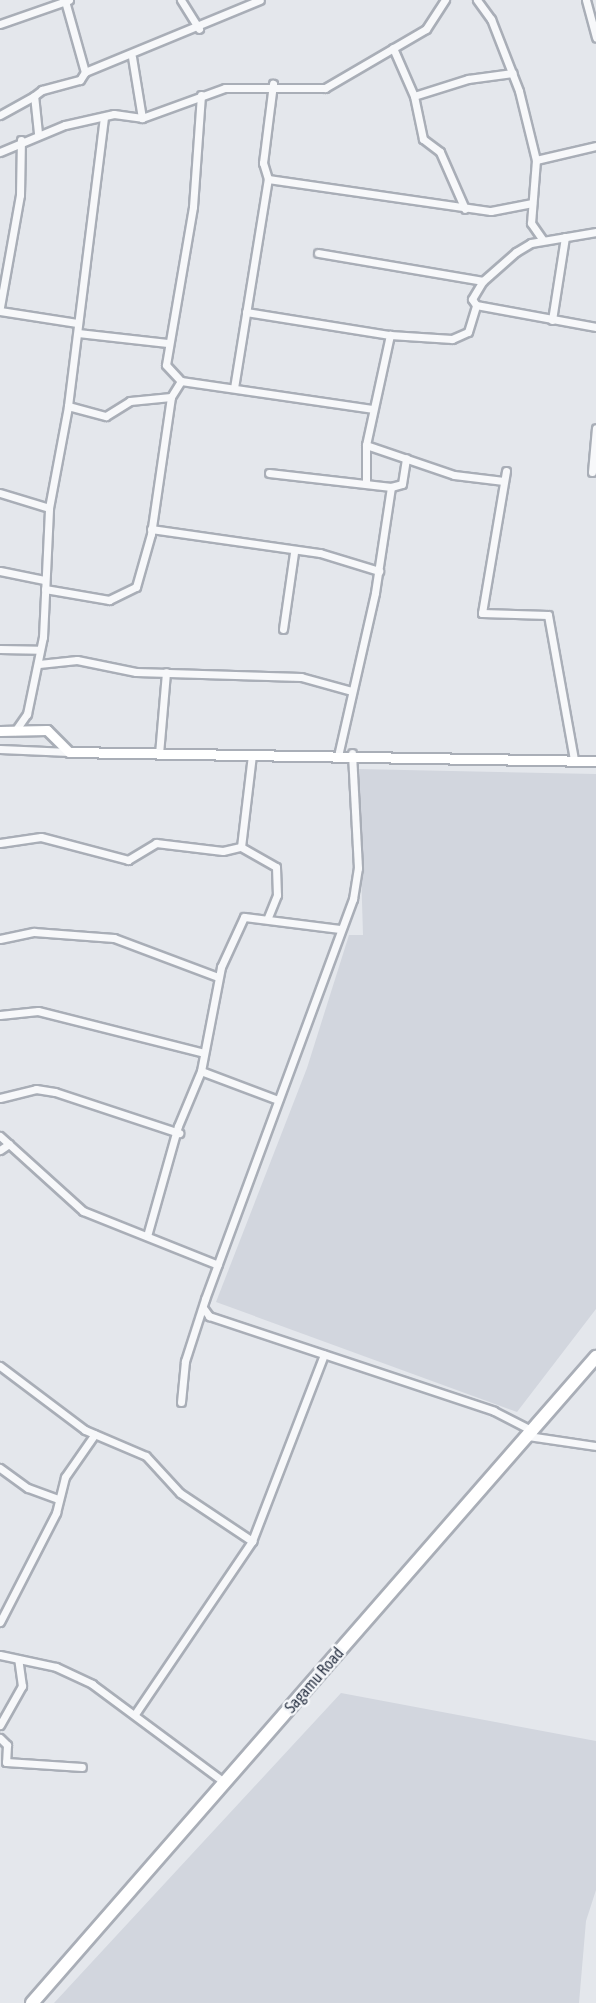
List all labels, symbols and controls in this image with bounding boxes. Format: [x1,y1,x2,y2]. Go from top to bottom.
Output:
street label: Sagamu Road [280,1643,348,1717]

